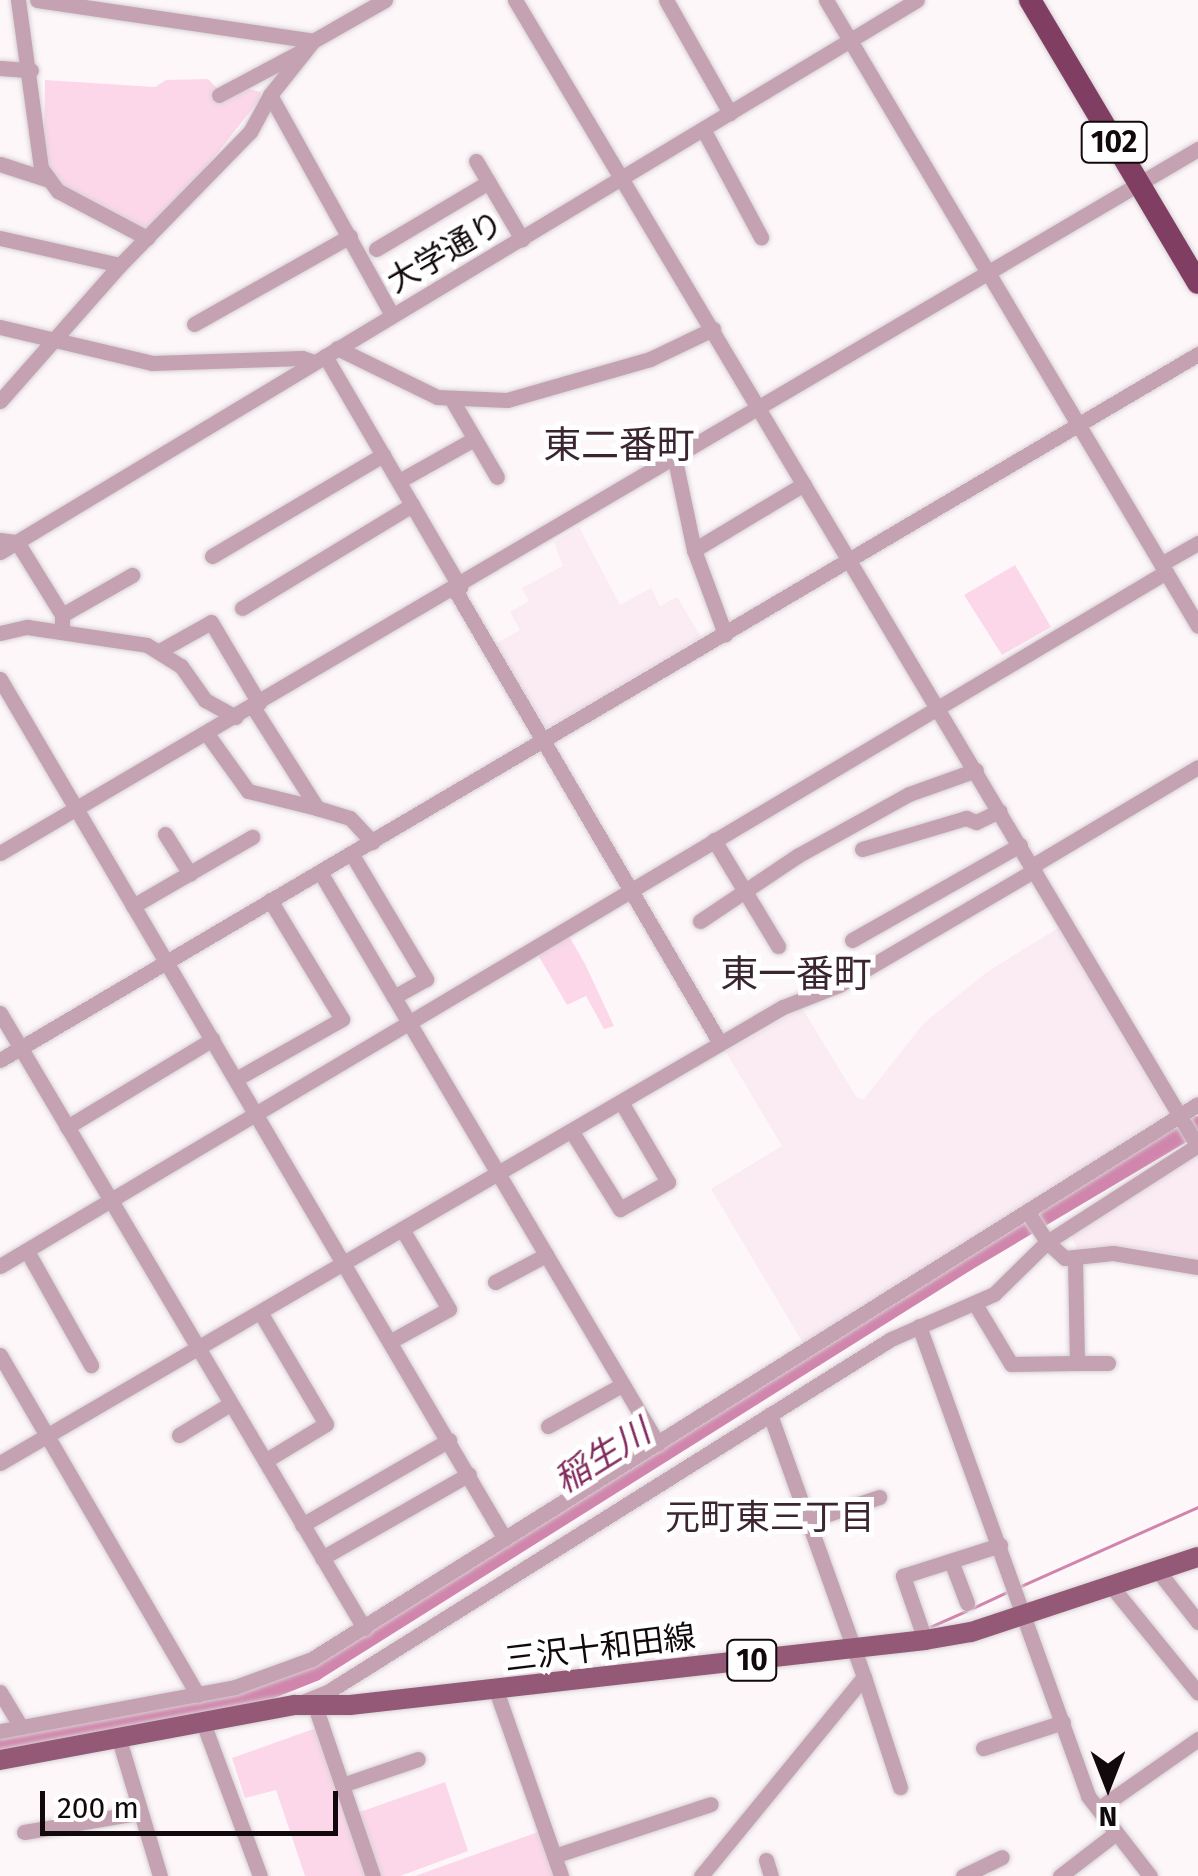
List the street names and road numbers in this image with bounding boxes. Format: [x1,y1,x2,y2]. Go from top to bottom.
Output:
road number: 102 [1079,117,1149,167]
street label: 大学通り [380,203,510,301]
street label: 三沢十和田線 [502,1617,698,1679]
road number: 10 [724,1635,780,1685]

